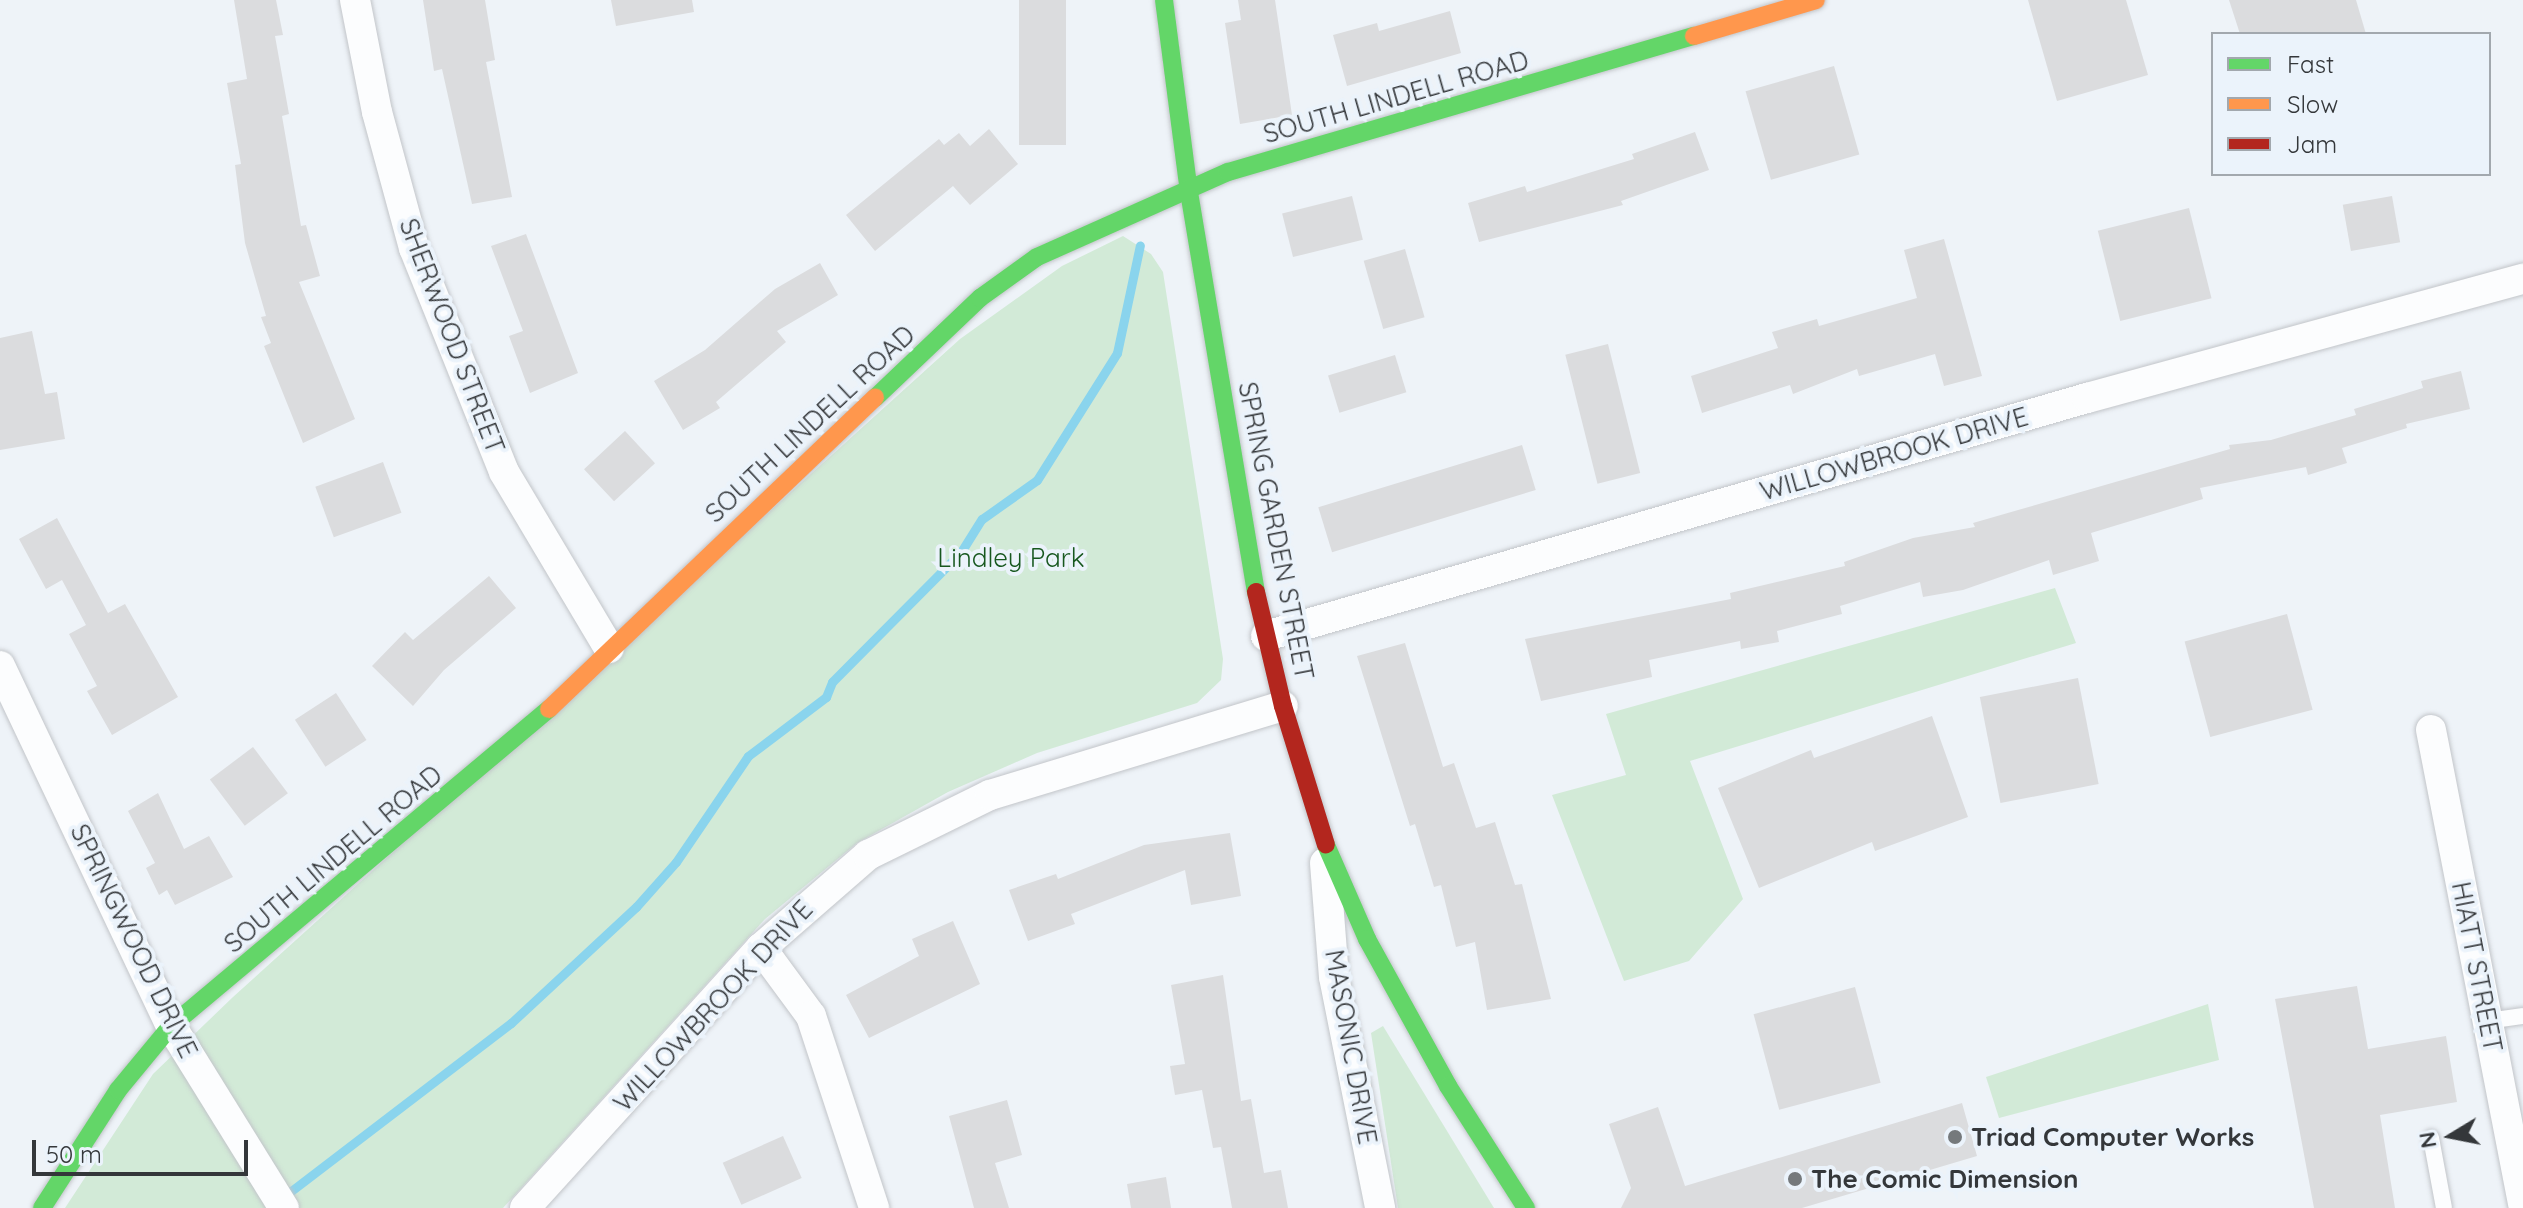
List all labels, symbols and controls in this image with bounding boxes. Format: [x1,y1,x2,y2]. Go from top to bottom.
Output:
legend [2211,32,2491,176]
street label: SOUTH LINDELL ROAD [1260,44,1532,150]
text: Fast [2287,49,2334,79]
text: Slow [2287,89,2338,119]
text: Jam [2287,129,2337,159]
street label: SHERWOOD STREET [393,214,511,458]
street label: SOUTH LINDELL ROAD [699,319,921,529]
street label: SPRING GARDEN STREET [1232,379,1320,683]
street label: WILLOWBROOK DRIVE [1756,401,2032,507]
park label: Lindley Park [937,542,1085,574]
street label: SOUTH LINDELL ROAD [218,759,448,959]
street label: SPRINGWOOD DRIVE [64,819,204,1063]
street label: HIATT STREET [2445,879,2509,1055]
street label: WILLOWBROOK DRIVE [607,894,819,1118]
street label: MASONIC DRIVE [1319,947,1383,1147]
north arrow [2411,1096,2491,1176]
place label: Triad Computer Works [1971,1121,2254,1153]
scale bar [36,1124,252,1174]
marker: Triad Computer Works [1946,1128,1964,1146]
text: N [2412,1130,2443,1151]
text: 50 m [46,1139,102,1169]
place label: The Comic Dimension [1811,1163,2078,1195]
marker: The Comic Dimension [1786,1170,1804,1188]

